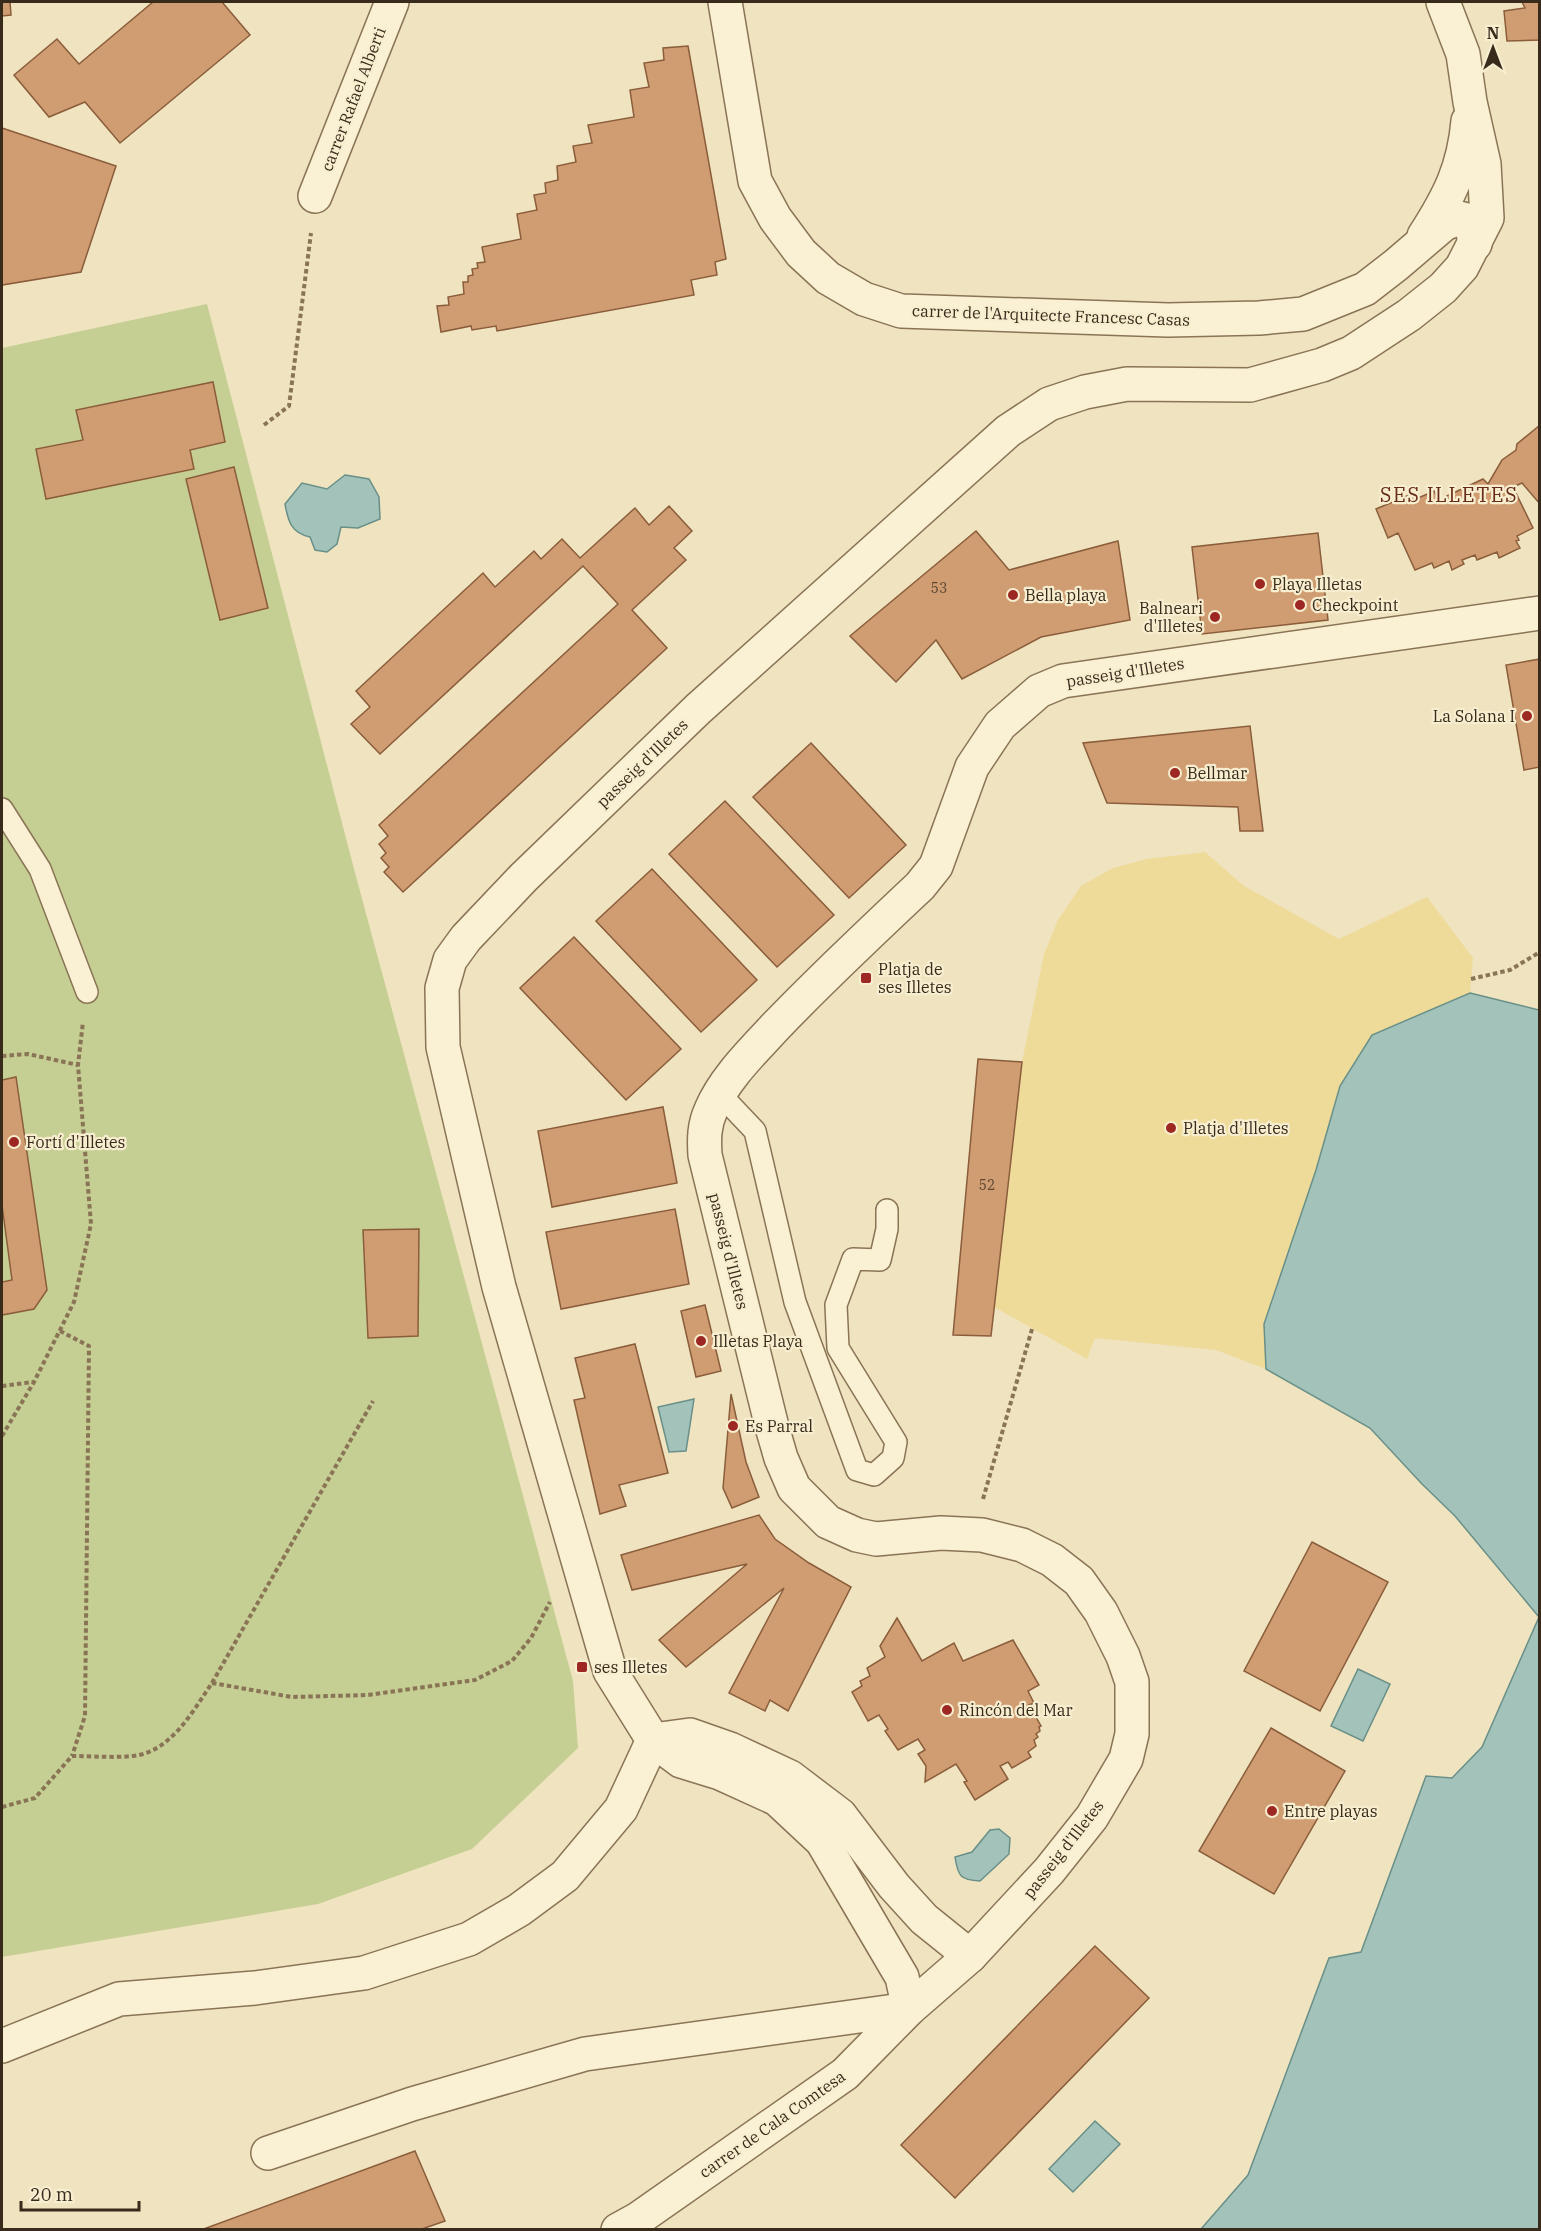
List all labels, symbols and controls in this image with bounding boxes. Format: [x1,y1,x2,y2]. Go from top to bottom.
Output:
north arrow [1463,18,1523,78]
text: N [1487,23,1499,43]
street label: carrer Rafael Alberti [316,24,390,174]
street label: carrer de l'Arquitecte Francesc Casas [912,300,1190,330]
district label: SES ILLETES [1380,481,1518,508]
place label: Playa Illetas [1272,574,1362,594]
marker: Playa Illetas [1253,577,1267,591]
house number: 53 [931,579,947,597]
place label: Bella playa [1025,585,1107,605]
marker: Bella playa [1006,588,1020,602]
place label: Checkpoint [1312,595,1399,615]
place label: Balneari d'Illetes [1139,598,1203,636]
marker: Checkpoint [1293,598,1307,612]
marker: Balneari d'Illetes [1208,610,1222,624]
street label: passeig d'Illetes [1064,653,1186,691]
place label: La Solana I [1433,706,1515,726]
marker: La Solana I [1520,709,1534,723]
street label: passeig d'Illetes [592,714,692,812]
place label: Bellmar [1187,763,1247,783]
marker: Bellmar [1168,766,1182,780]
place label: Platja de ses Illetes [878,959,952,997]
marker: Platja de ses Illetes [859,971,873,985]
place label: Platja d'Illetes [1183,1118,1289,1138]
marker: Platja d'Illetes [1164,1121,1178,1135]
place label: Fortí d'Illetes [26,1132,125,1152]
marker: Fortí d'Illetes [7,1135,21,1149]
house number: 52 [979,1176,995,1194]
street label: passeig d'Illetes [705,1191,753,1311]
place label: Illetas Playa [713,1331,803,1351]
marker: Illetas Playa [694,1334,708,1348]
place label: Es Parral [745,1416,813,1436]
marker: Es Parral [726,1419,740,1433]
place label: ses Illetes [594,1657,668,1677]
marker: ses Illetes [575,1660,589,1674]
place label: Rincón del Mar [959,1700,1073,1720]
marker: Rincón del Mar [940,1703,954,1717]
street label: passeig d'Illetes [1018,1796,1108,1902]
place label: Entre playas [1284,1801,1378,1821]
marker: Entre playas [1265,1804,1279,1818]
street label: carrer de Cala Comtesa [695,2066,849,2182]
scale bar [21,2174,140,2212]
text: 20 m [30,2183,73,2206]

